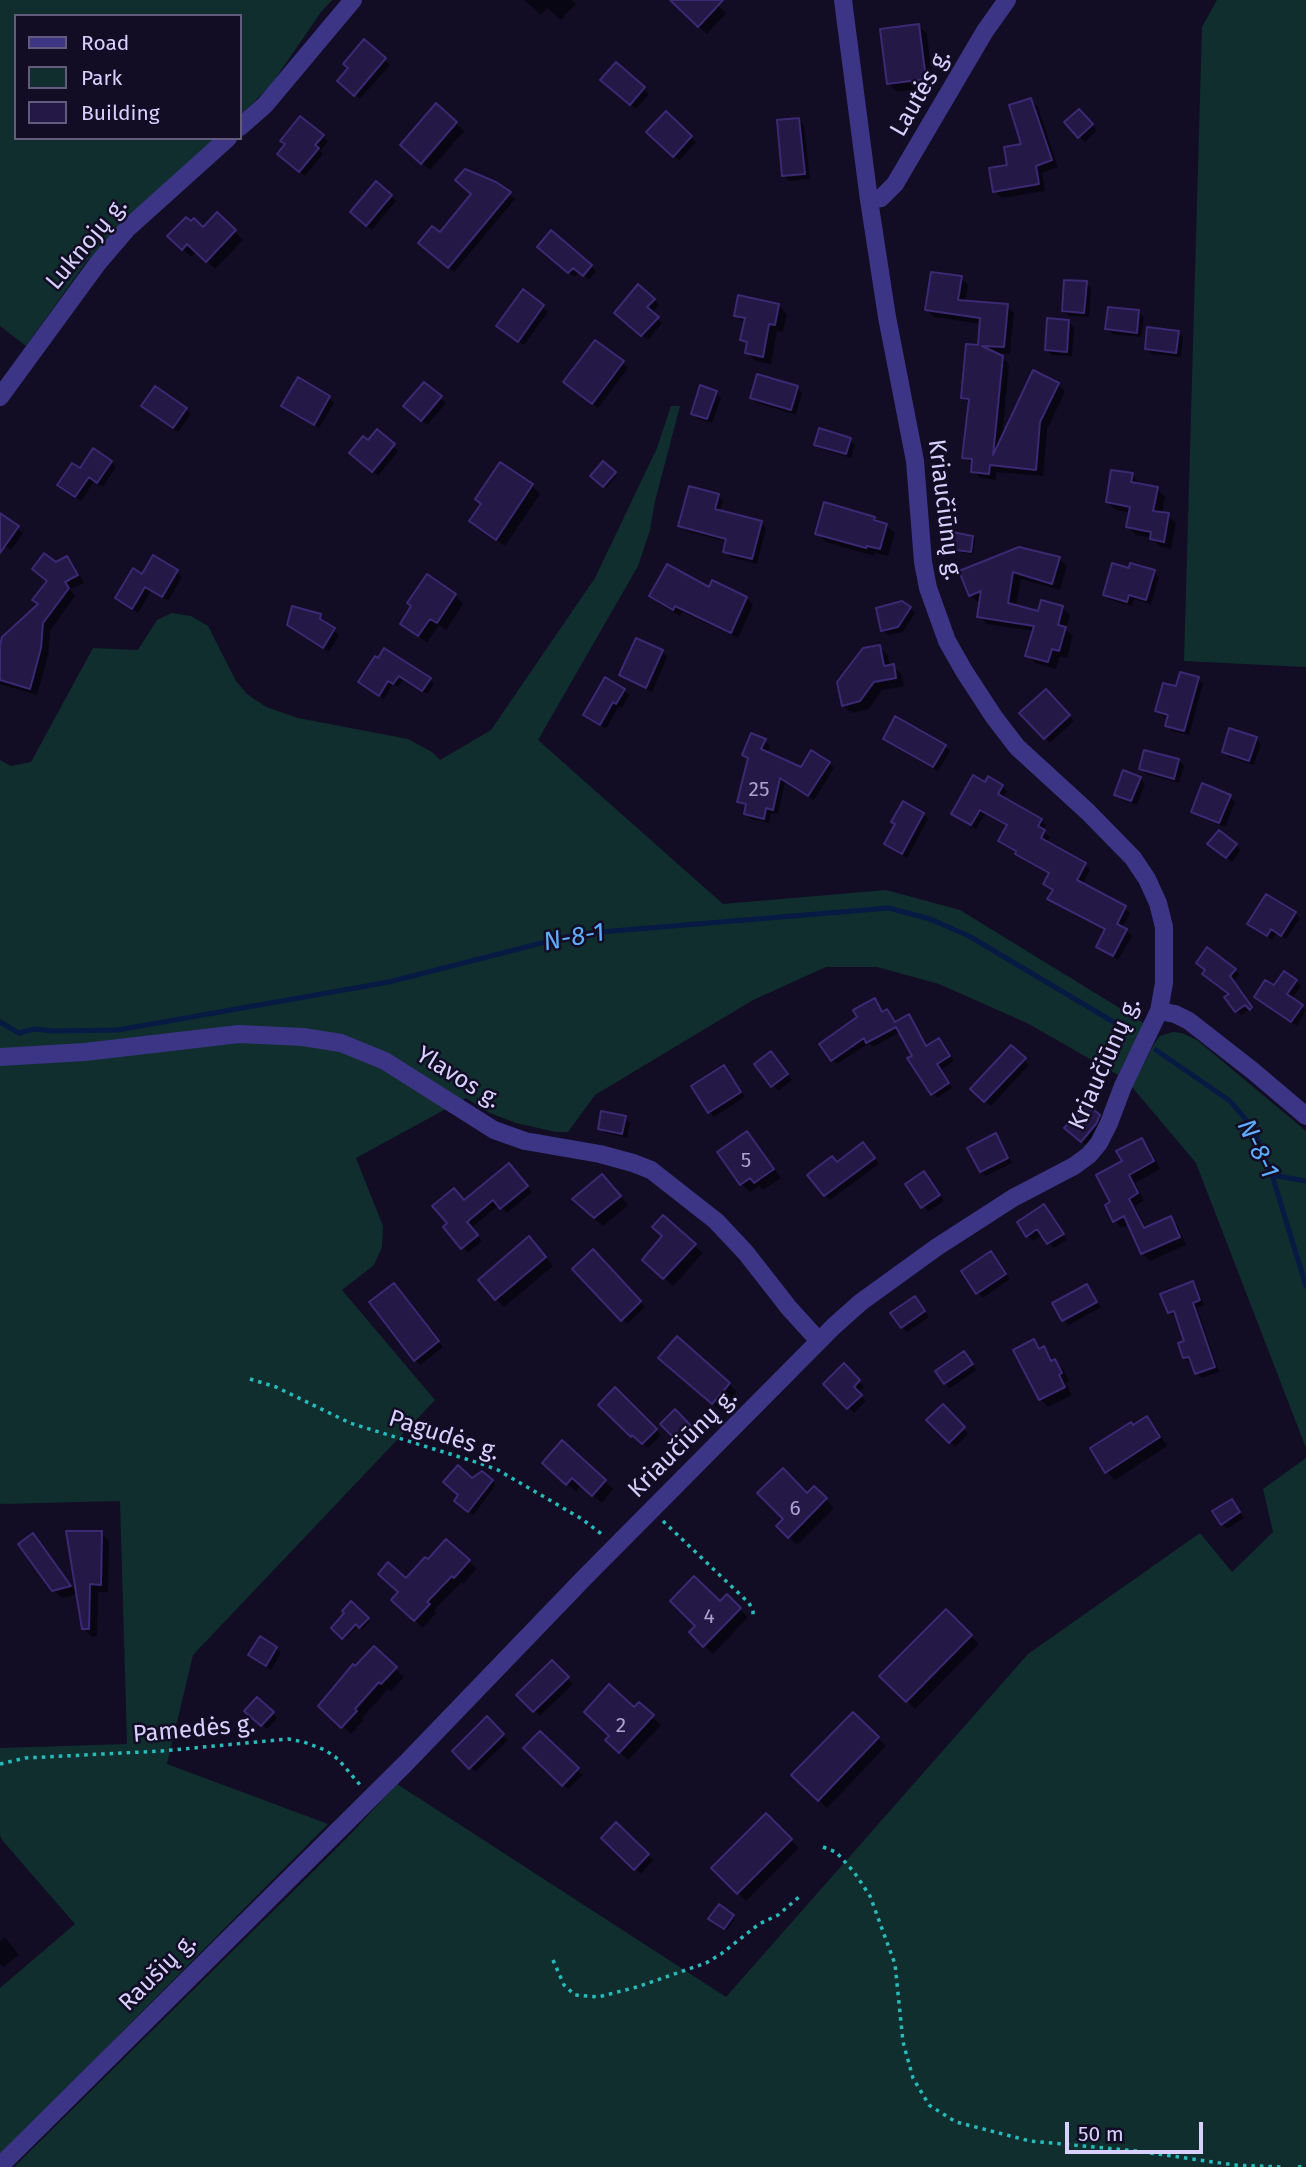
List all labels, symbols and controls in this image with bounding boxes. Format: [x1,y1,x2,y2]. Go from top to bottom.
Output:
legend [14,14,242,140]
text: Road [81,30,129,56]
street label: Lautės g. [885,44,957,142]
text: Park [81,65,122,91]
text: Building [81,100,160,126]
street label: Luknojų g. [40,192,134,296]
street label: Kriaučiūnų g. [921,438,967,582]
house number: 25 [749,777,769,803]
water label: N-8-1 [541,917,607,959]
street label: Kriaučiūnų g. [1063,993,1147,1135]
street label: Ylavos g. [410,1041,506,1115]
water label: N-8-1 [1229,1114,1285,1184]
house number: 5 [741,1148,751,1174]
street label: Kriaučiūnų g. [623,1384,743,1504]
street label: Pagudės g. [385,1405,503,1467]
house number: 6 [789,1496,801,1522]
house number: 4 [703,1604,715,1630]
street label: Pamedės g. [132,1710,256,1750]
house number: 2 [616,1713,626,1739]
street label: Raušių g. [113,1928,203,2018]
scale bar [1068,2108,1206,2152]
text: 50 m [1078,2121,1124,2147]

